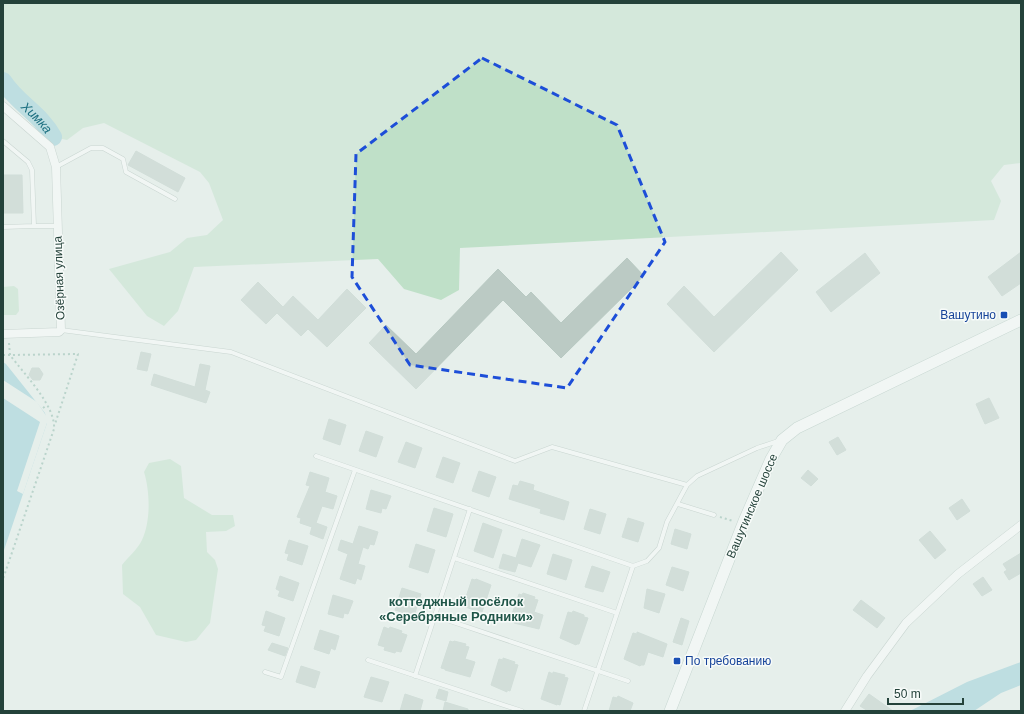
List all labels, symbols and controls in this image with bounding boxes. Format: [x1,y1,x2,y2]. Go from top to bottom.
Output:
water label: Химка [17,98,56,136]
street label: Озёрная улица [51,235,67,320]
place label: Вашутино [940,308,996,322]
marker: Вашутино [999,310,1009,320]
street label: Вашутинское шоссе [724,451,780,560]
district label: коттеджный посёлок «Серебряные Родники» [379,594,533,624]
place label: По требованию [685,654,771,668]
marker: По требованию [672,656,682,666]
scale bar [888,680,963,706]
text: 50 m [894,687,921,701]

